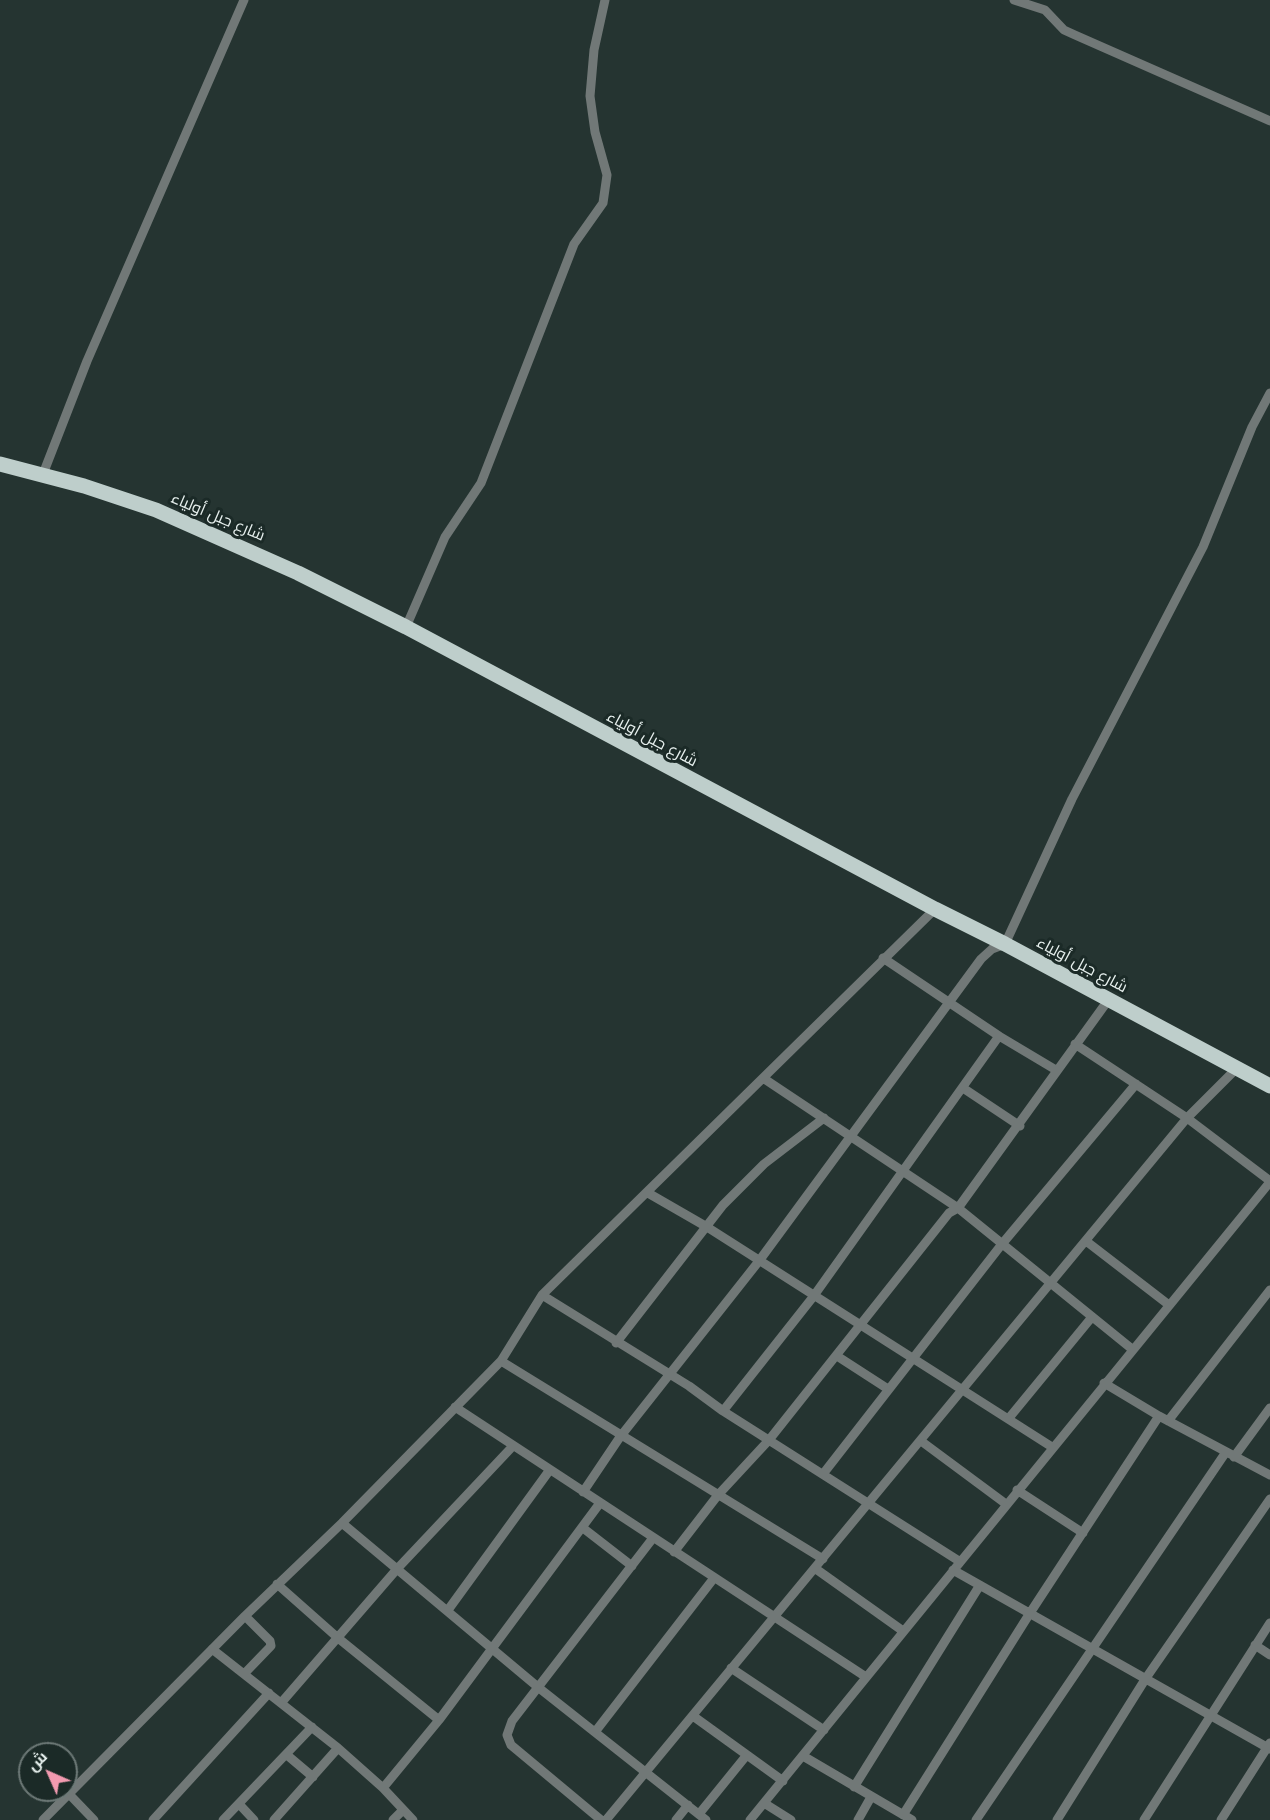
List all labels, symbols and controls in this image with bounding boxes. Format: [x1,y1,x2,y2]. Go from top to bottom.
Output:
street label: شارع جبل أولياء [168,489,268,545]
street label: شارع جبل أولياء [603,707,701,771]
street label: شارع جبل أولياء [1033,933,1131,997]
north arrow [18,1742,78,1802]
text: ش [22,1746,51,1775]

